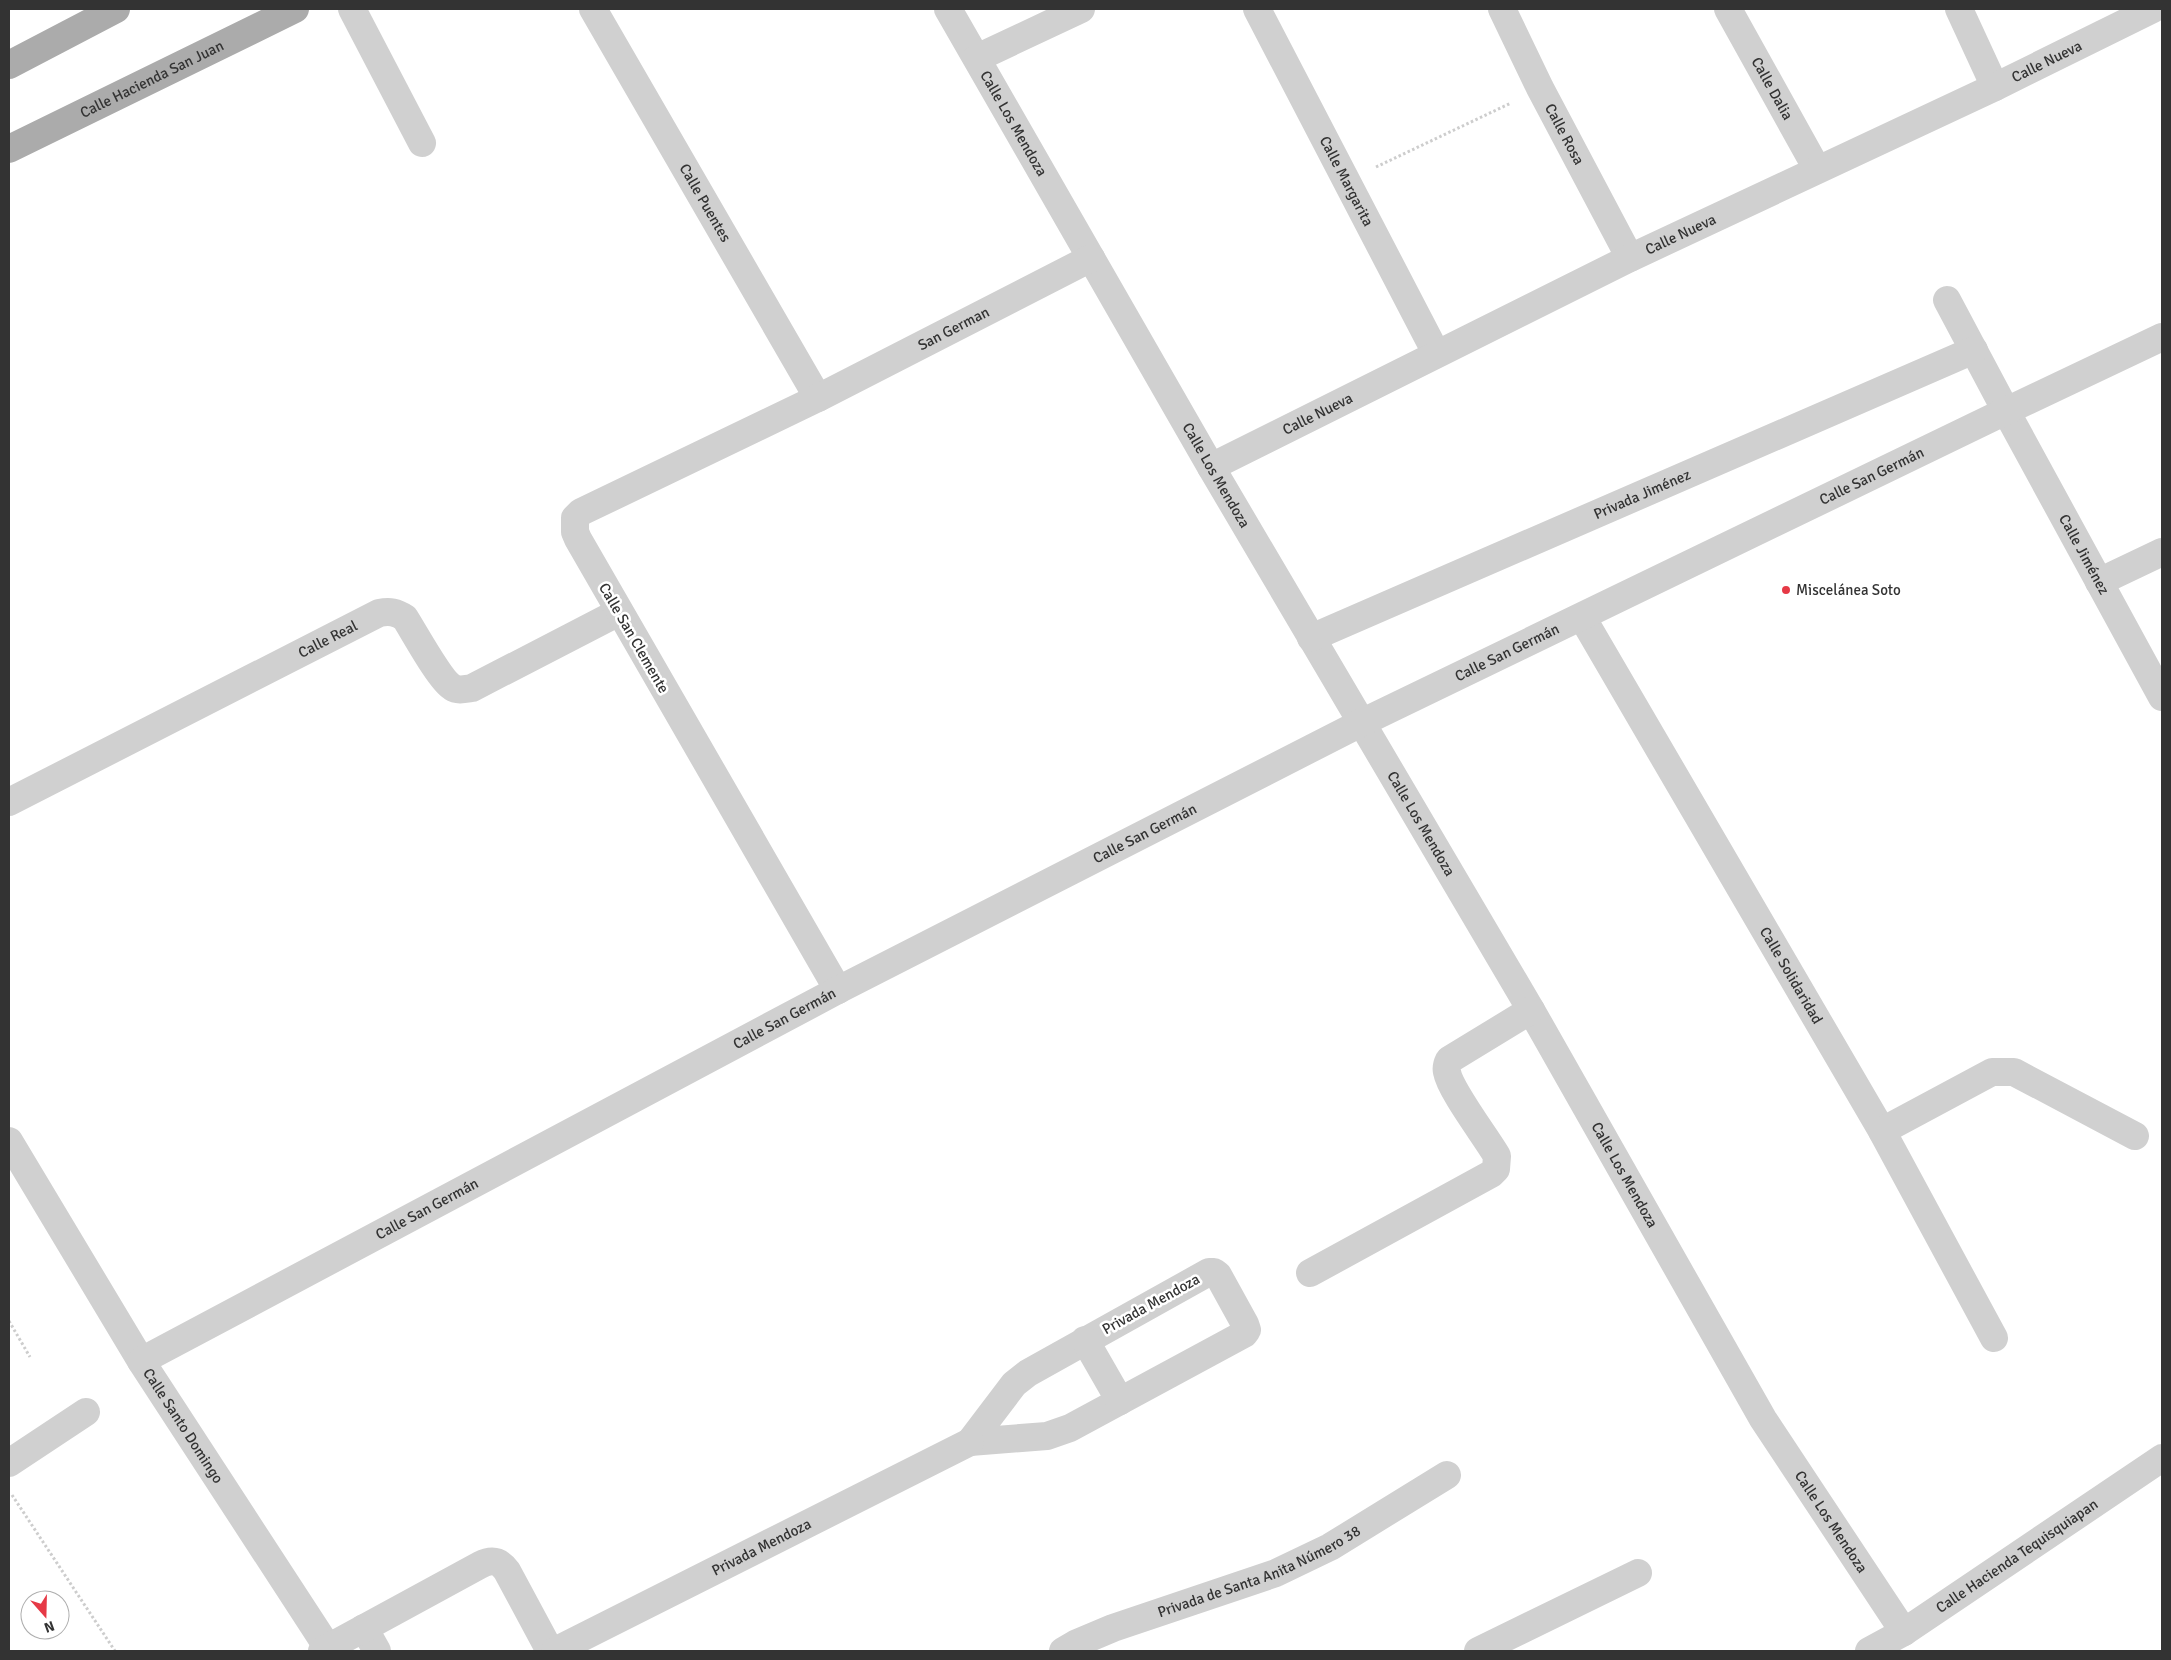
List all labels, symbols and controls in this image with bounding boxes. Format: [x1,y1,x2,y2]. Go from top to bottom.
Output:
street label: Calle Hacienda San Juan [77,36,227,122]
street label: Calle Nueva [2009,37,2085,86]
street label: Calle Dalia [1748,54,1797,123]
street label: Calle Los Mendoza [976,68,1051,179]
street label: Calle Rosa [1541,101,1588,168]
street label: Calle Margarita [1316,133,1377,229]
street label: Calle Puentes [676,161,735,246]
street label: Calle Nueva [1642,210,1719,259]
street label: San German [915,303,992,354]
street label: Calle Nueva [1279,389,1356,439]
street label: Calle Los Mendoza [1179,420,1254,531]
street label: Calle San Germán [1816,443,1927,509]
street label: Privada Jiménez [1591,465,1694,523]
street label: Calle Jiménez [2055,511,2113,598]
street label: Calle San Clemente [595,580,673,696]
place label: Miscelánea Soto [1796,581,1901,599]
marker: Miscelánea Soto [1780,584,1792,596]
street label: Calle Real [295,617,361,662]
street label: Calle San Germán [1452,619,1562,685]
street label: Calle Los Mendoza [1383,768,1459,879]
street label: Calle San Germán [1090,800,1200,867]
street label: Calle Solidaridad [1756,924,1827,1027]
street label: Calle San Germán [730,984,839,1053]
street label: Calle Los Mendoza [1587,1119,1662,1231]
street label: Calle San Germán [373,1174,481,1243]
street label: Privada Mendoza [1099,1270,1203,1338]
street label: Calle Santo Domingo [139,1365,227,1487]
street label: Calle Los Mendoza [1791,1467,1871,1576]
street label: Calle Hacienda Tequisquiapan [1933,1495,2101,1617]
street label: Privada Mendoza [709,1515,814,1580]
street label: Privada de Santa Anita Número 38 [1155,1521,1364,1621]
north arrow [20,1590,70,1640]
text: N [42,1617,57,1636]

